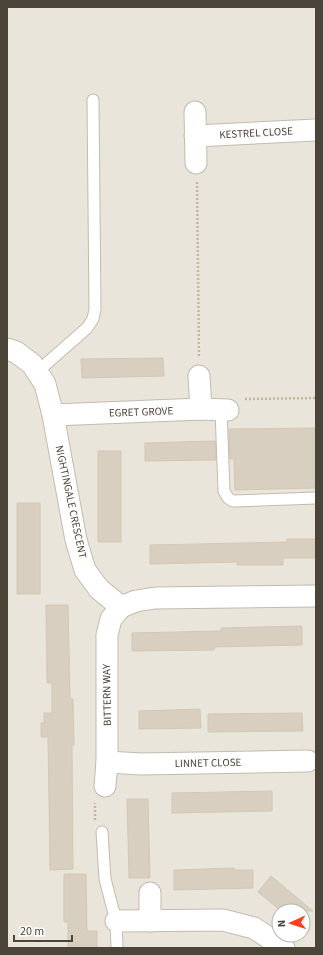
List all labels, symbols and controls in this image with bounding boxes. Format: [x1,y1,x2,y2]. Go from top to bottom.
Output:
street label: KESTREL CLOSE [219,124,293,142]
street label: EGRET GROVE [109,403,174,421]
street label: NIGHTINGALE CRESCENT [52,444,90,560]
street label: BITTERN WAY [99,663,115,726]
street label: LINNET CLOSE [175,755,242,771]
north arrow [271,903,311,943]
scale bar [14,917,72,943]
text: N [274,919,289,928]
text: 20 m [20,923,44,940]

